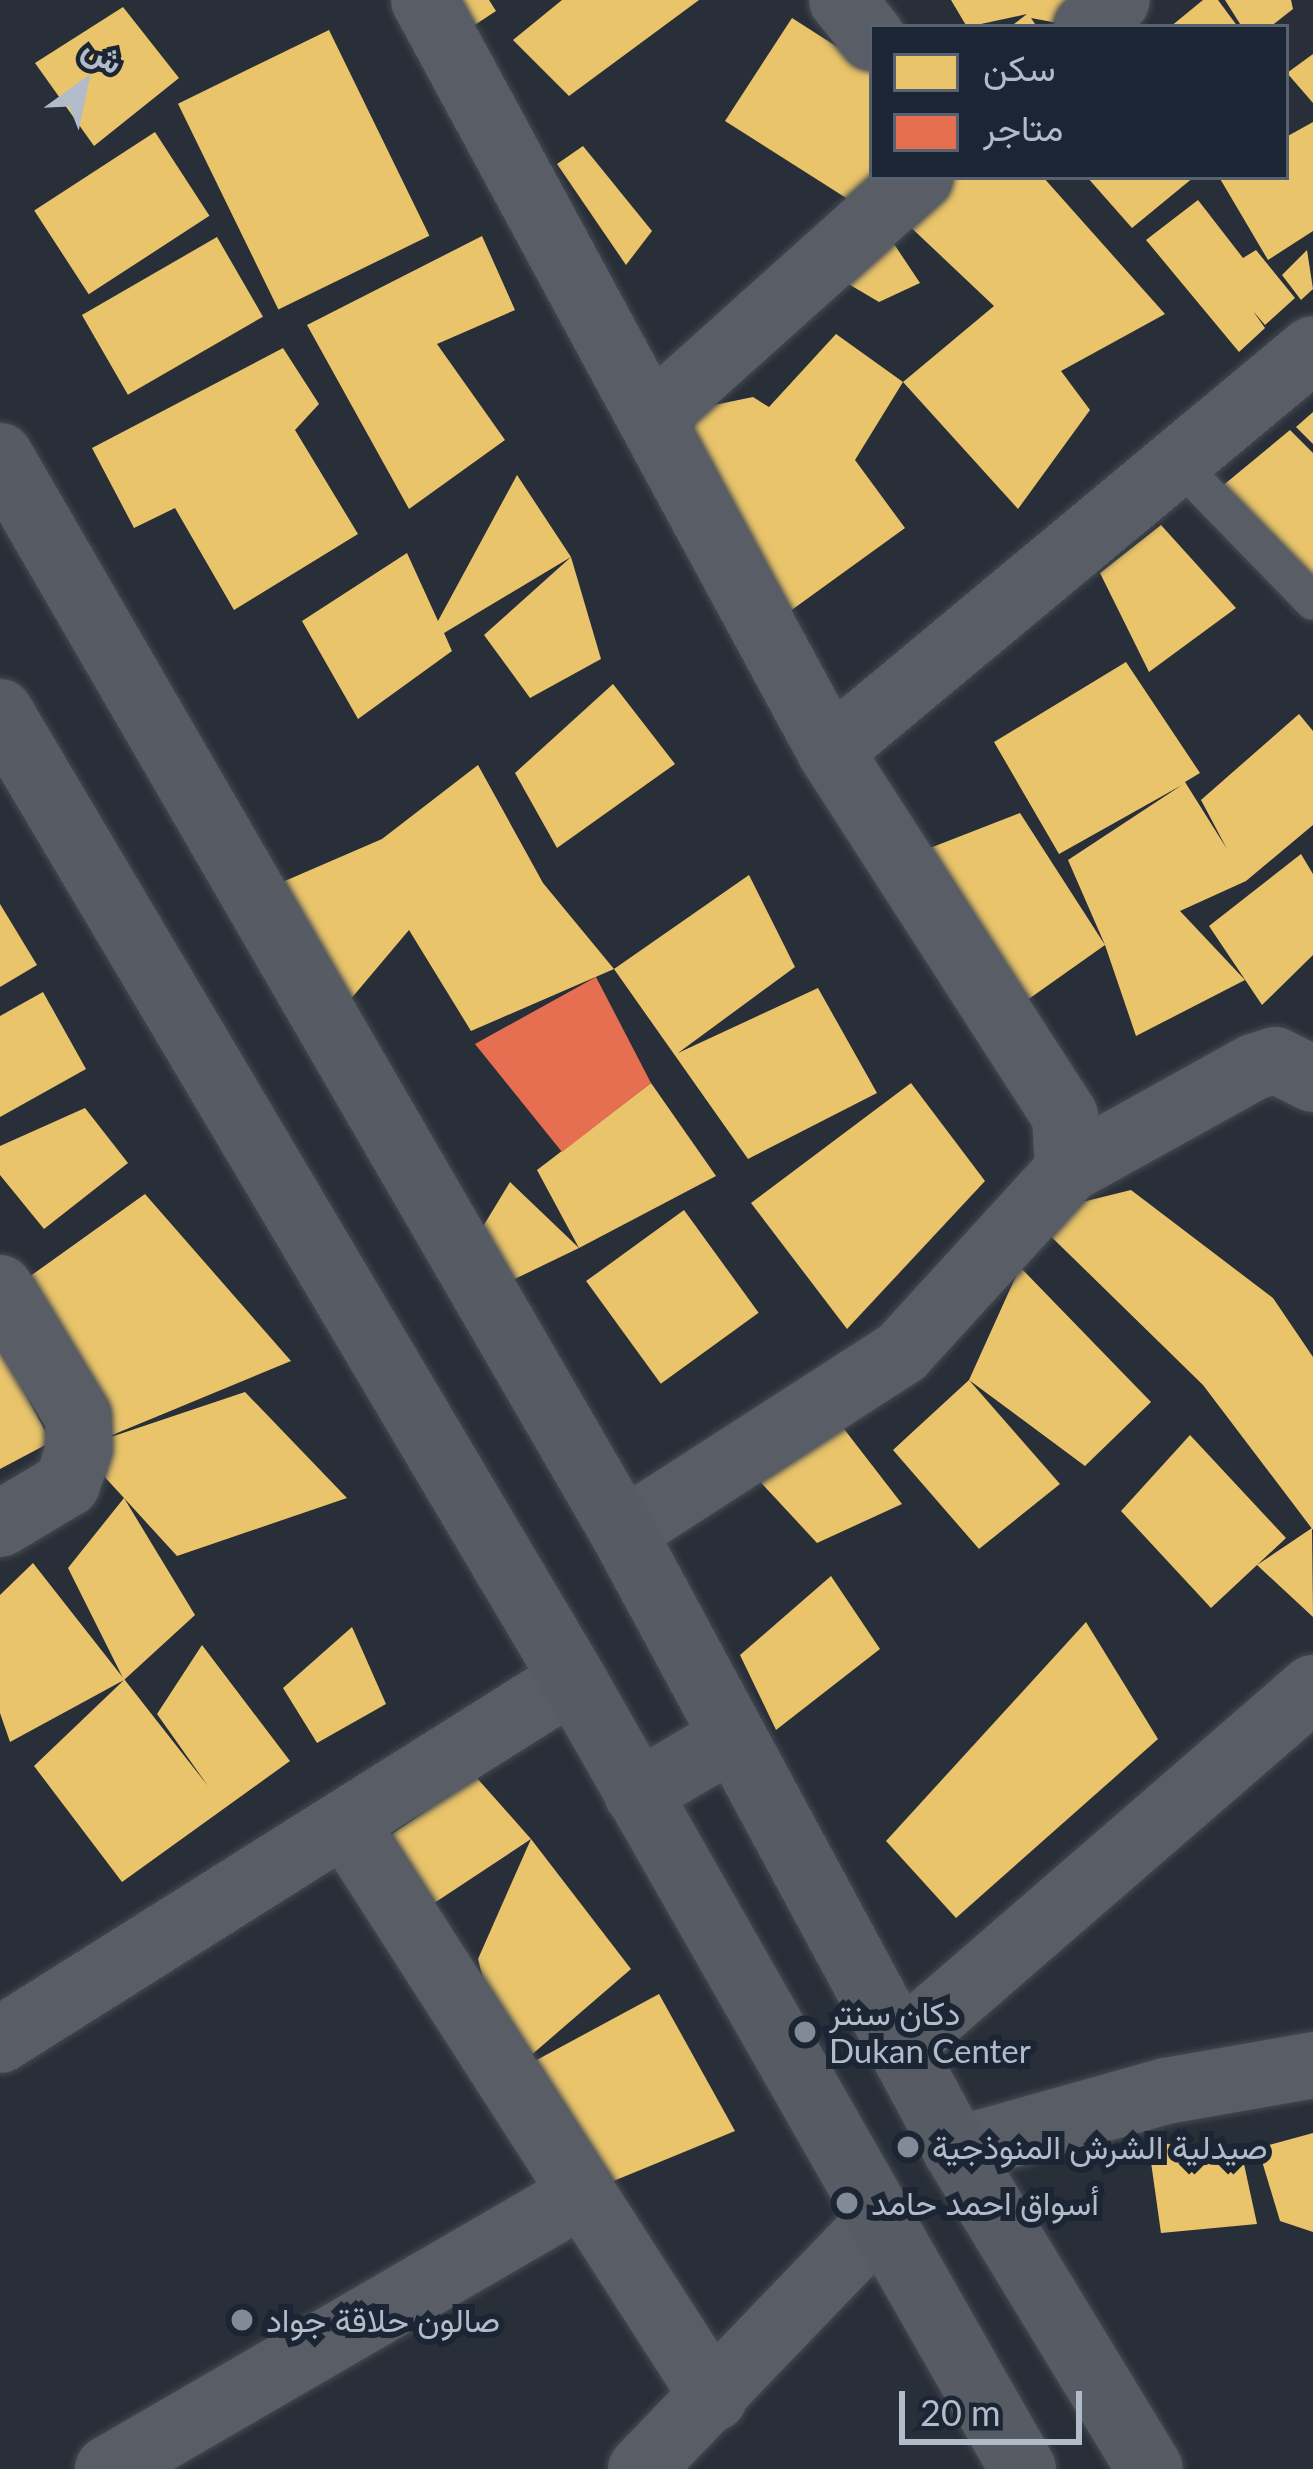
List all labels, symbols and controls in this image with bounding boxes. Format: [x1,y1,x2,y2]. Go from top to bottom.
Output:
north arrow [24,24,144,144]
legend [869,24,1289,180]
text: ش [76,26,131,81]
text: سكن [983,45,1056,89]
text: متاجر [983,105,1063,149]
place label: دكان سنتر Dukan Center [829,1993,1031,2071]
marker: دكان سنتر Dukan Center [792,2019,818,2045]
place label: صيدلية الشرش المنوذجية [932,2127,1268,2167]
marker: صيدلية الشرش المنوذجية [895,2134,921,2160]
place label: أسواق احمد حامد [871,2183,1099,2223]
marker: أسواق احمد حامد [834,2190,860,2216]
place label: صالون حلاقة جواد [266,2300,500,2340]
marker: صالون حلاقة جواد [229,2307,255,2333]
scale bar [905,2367,1088,2441]
text: 20 m [920,2390,1001,2434]

